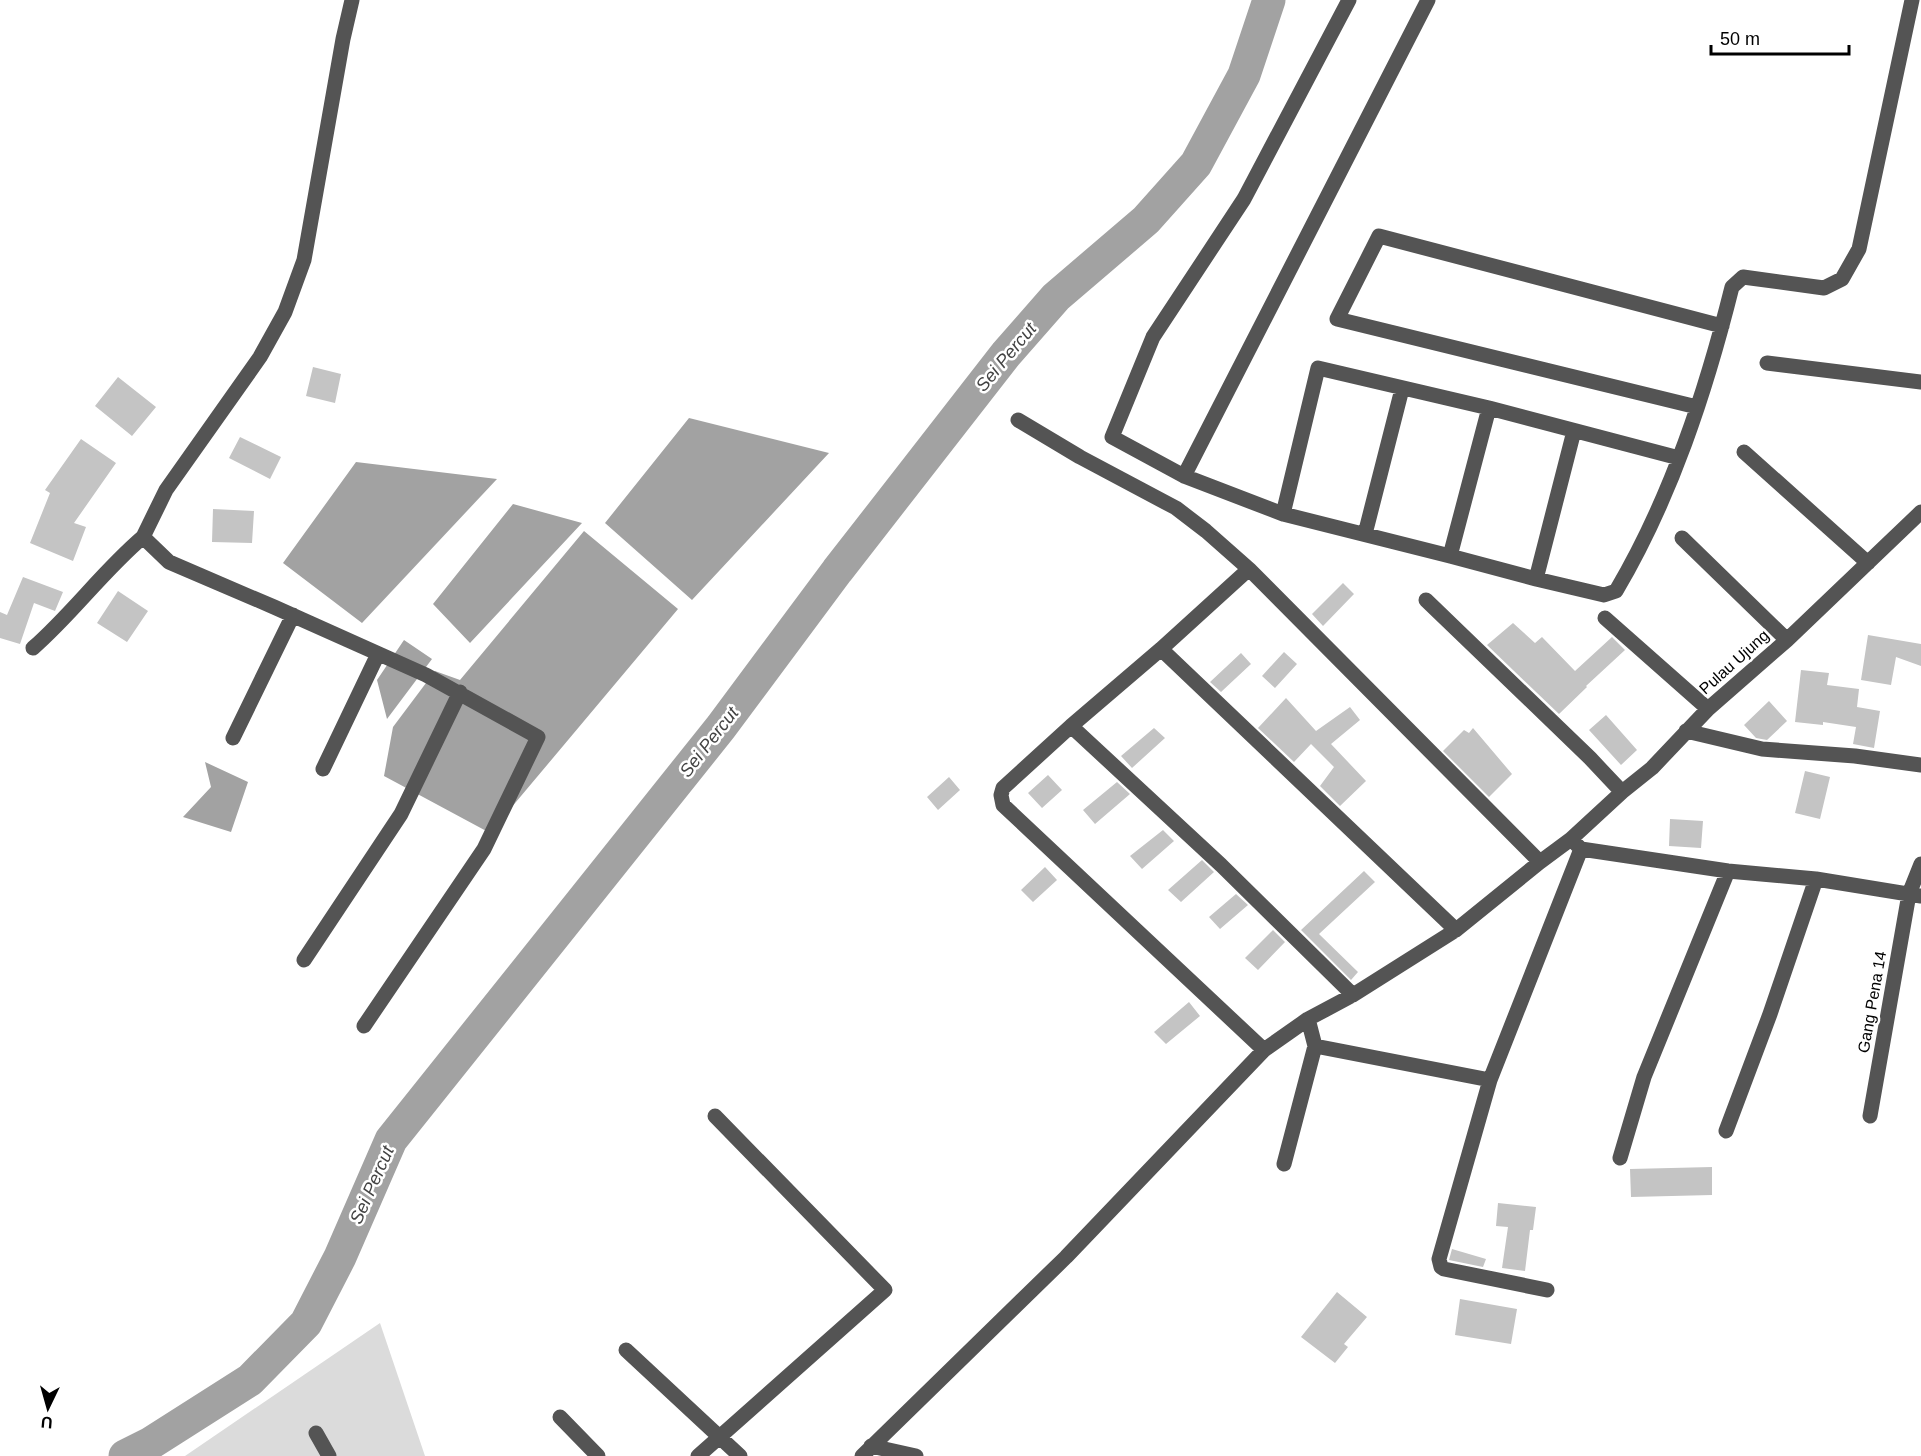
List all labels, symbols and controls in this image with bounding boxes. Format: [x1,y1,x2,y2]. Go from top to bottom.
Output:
scale bar [1711,18,1849,56]
text: 50 m [1720,29,1760,49]
water label: Sei Percut [972,318,1041,395]
street label: Pulau Ujung [1696,627,1772,697]
water label: Sei Percut [676,702,743,781]
street label: Gang Pena 14 [1855,950,1889,1054]
water label: Sei Percut [346,1142,398,1227]
north arrow [18,1378,78,1438]
text: U [40,1413,53,1431]

